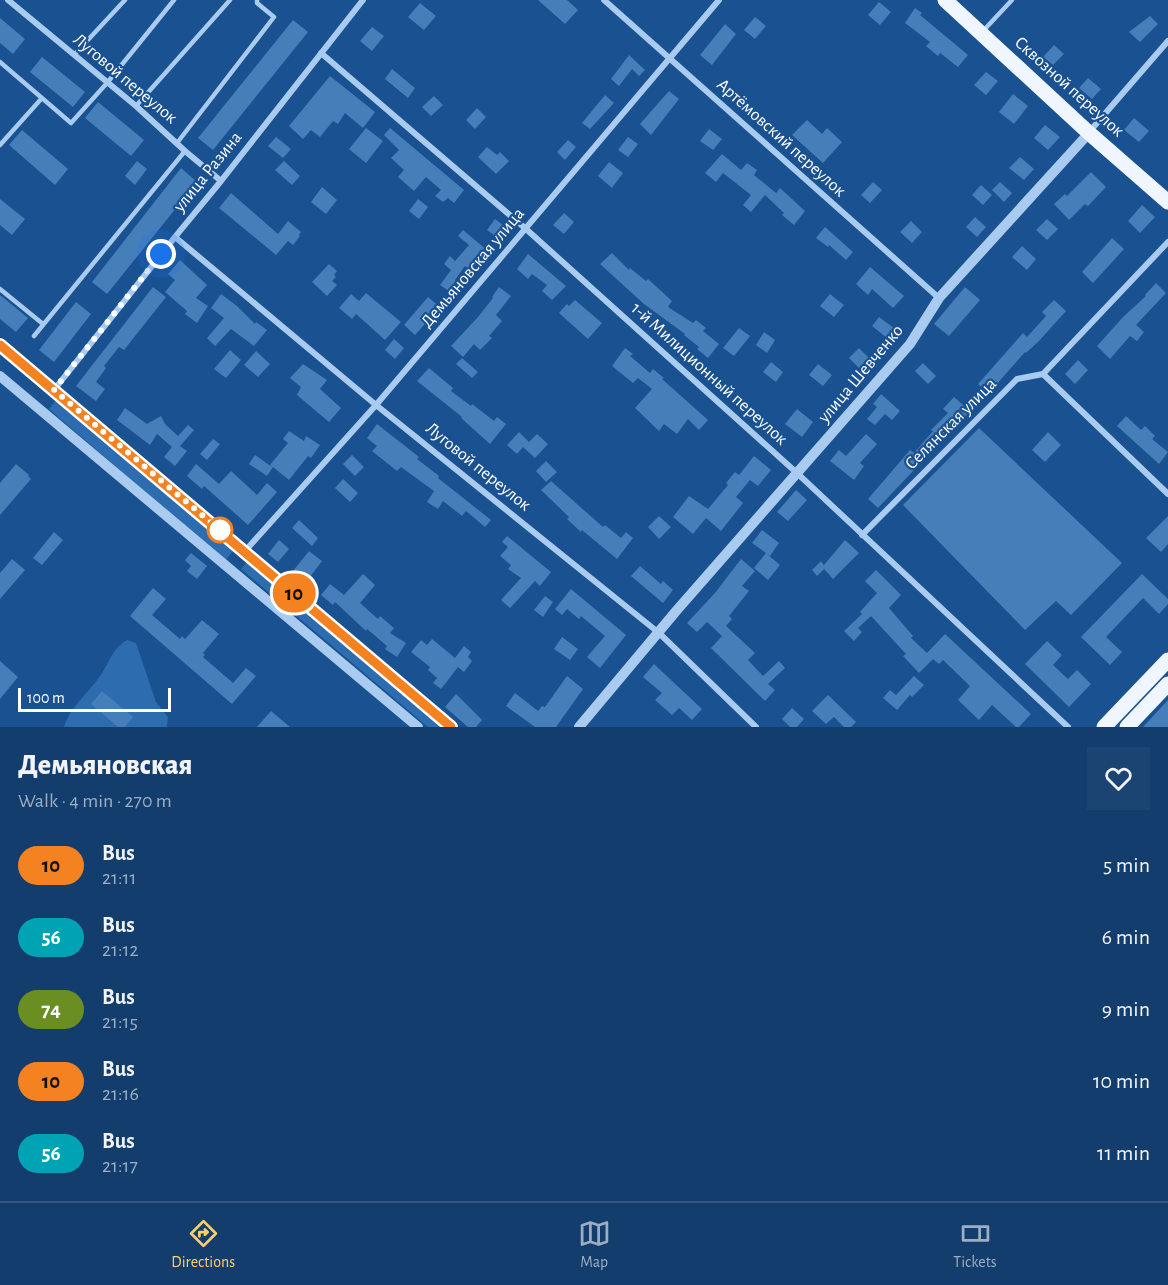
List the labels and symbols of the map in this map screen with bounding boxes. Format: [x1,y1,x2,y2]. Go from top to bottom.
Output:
street label: Луговой переулок [70,31,181,128]
street label: Сквозной переулок [1011,33,1128,141]
street label: Артёмовский переулок [713,76,849,201]
street label: улица Разина [170,128,246,216]
street label: Демьяновская улица [418,205,528,331]
your location [146,239,176,269]
street label: 1-й Милиционный переулок [627,299,791,449]
street label: улица Шевченко [814,322,907,427]
street label: Селянская улица [902,375,1000,473]
street label: Луговой переулок [422,419,534,515]
unlabelled marker [207,517,233,543]
line badge: 10 [267,574,321,612]
scale bar [18,685,171,712]

